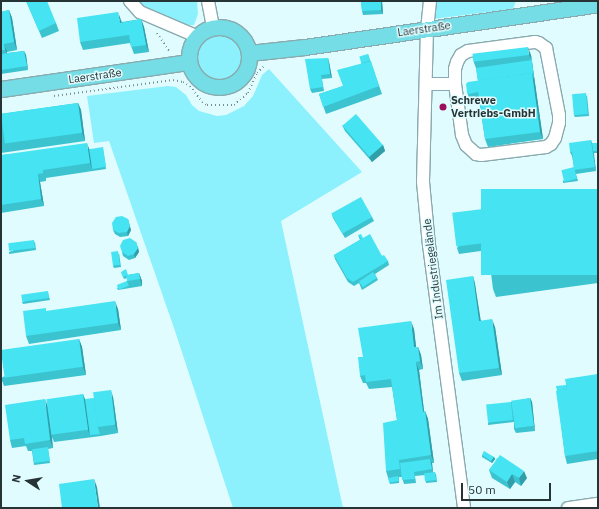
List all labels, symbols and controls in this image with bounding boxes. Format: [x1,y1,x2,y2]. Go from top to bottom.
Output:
street label: Laerstraße [397,19,451,39]
street label: Laerstraße [68,66,122,86]
place label: Schrewe Vertriebs-GmbH [451,94,536,120]
marker: Schrewe Vertriebs-GmbH [438,102,448,112]
street label: Im Industriegelände [420,218,446,320]
north arrow [8,461,48,501]
text: N [9,473,24,484]
scale bar [463,475,553,501]
text: 50 m [468,482,496,497]

